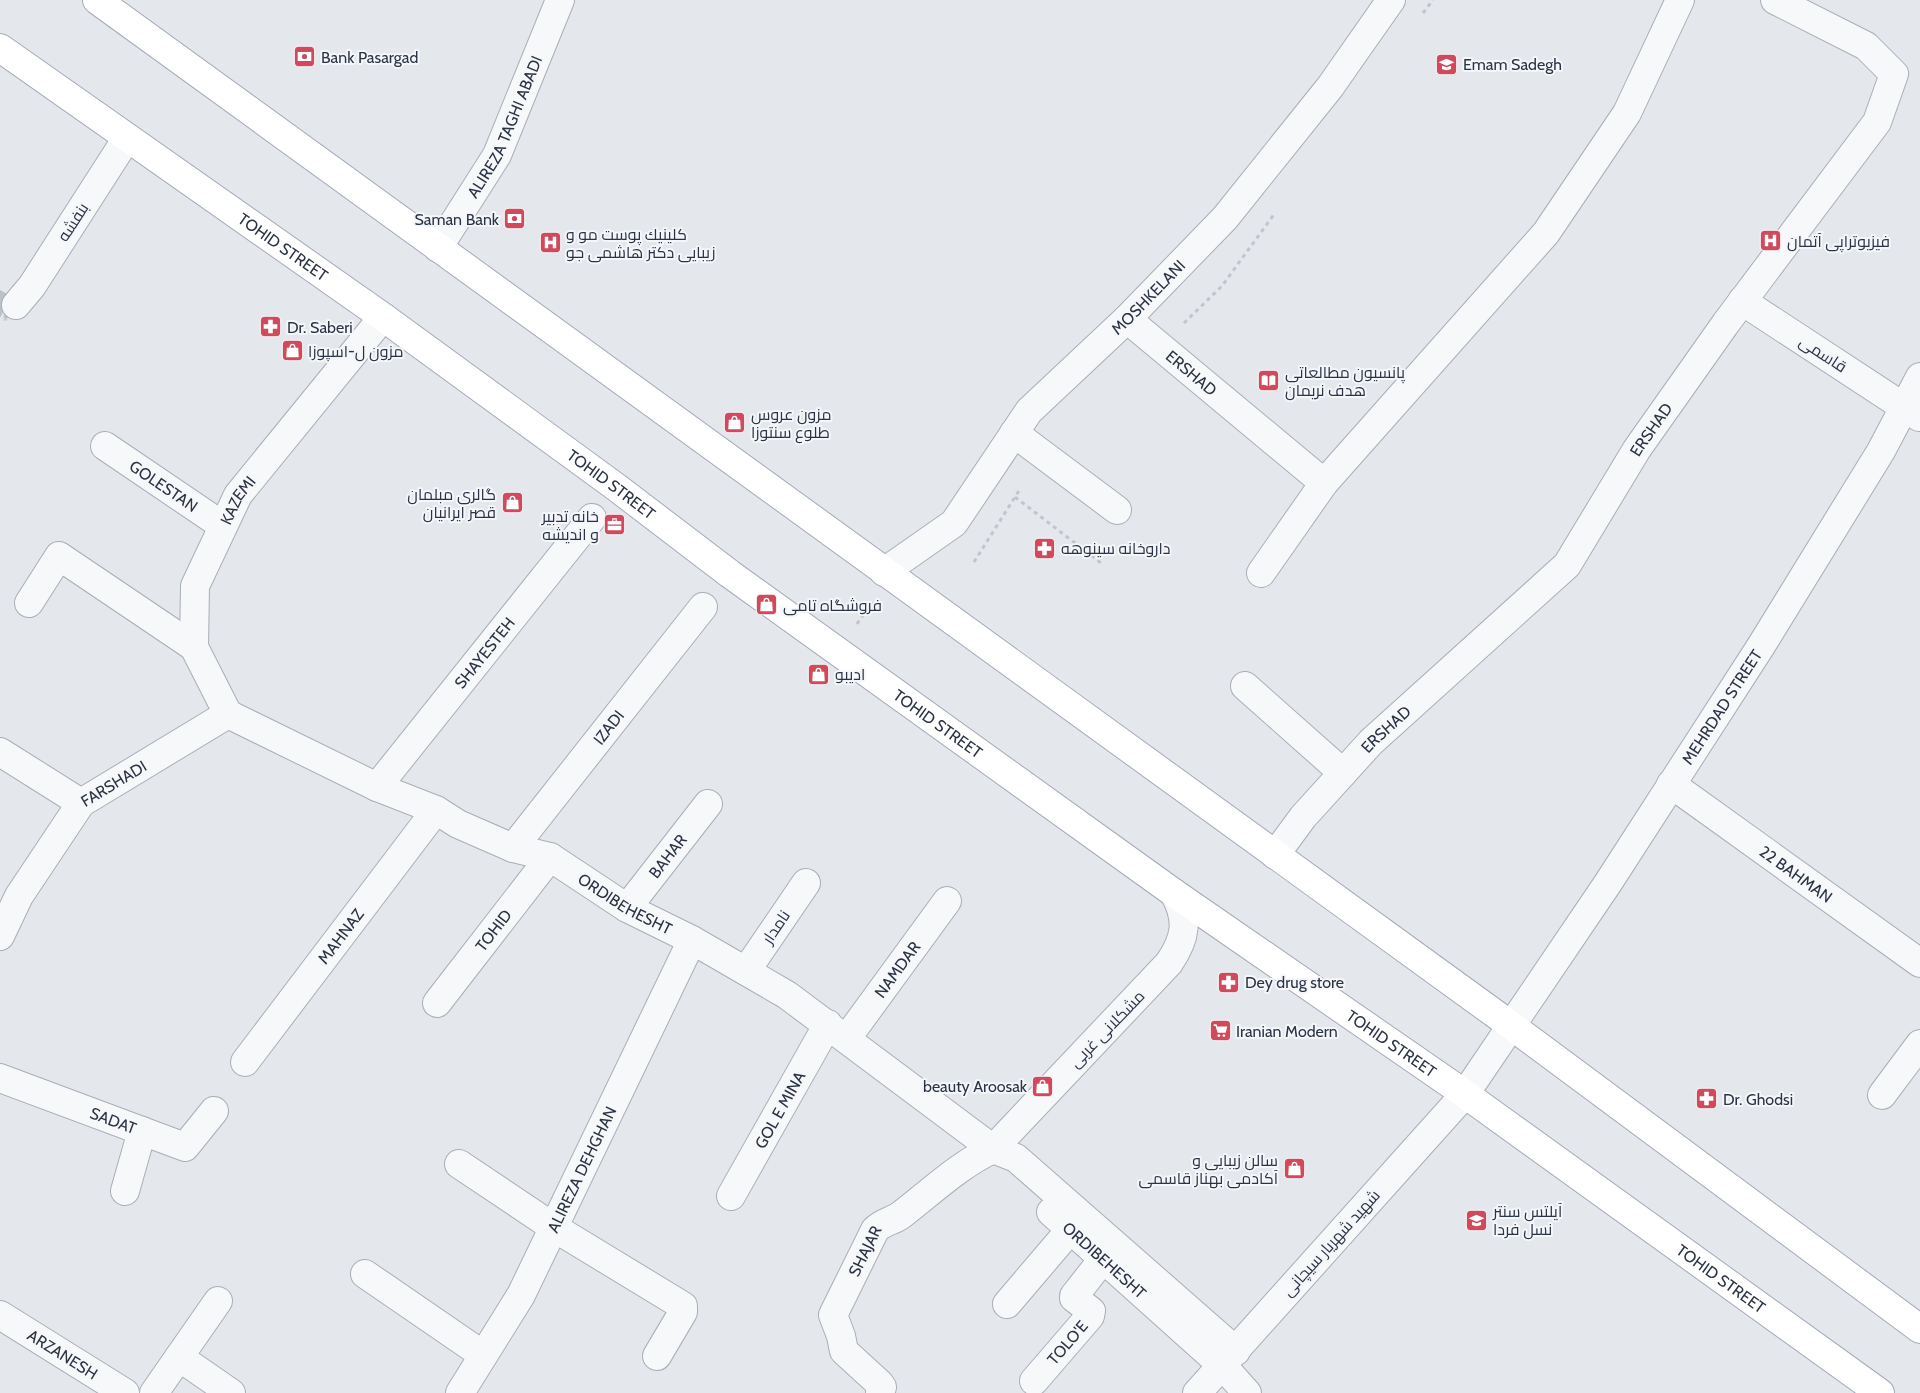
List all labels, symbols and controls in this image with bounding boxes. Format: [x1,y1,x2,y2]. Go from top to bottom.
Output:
bank icon: Bank Pasargad [293,45,317,69]
place label: Bank Pasargad [321,48,418,67]
school or university icon: Emam Sadegh [1435,52,1459,76]
street label: ALIREZA TAGHI ABADI [463,53,546,201]
place label: Emam Sadegh [1463,55,1562,74]
street label: بنفشه [54,199,92,245]
bank icon: Saman Bank [503,207,527,231]
street label: TOHID STREET [235,209,332,285]
place label: Saman Bank [414,210,500,229]
place label: كلينيك پوست مو و زيبايى دکتر هاشمی جو [566,225,715,263]
hospital icon: فیزیوتراپی آتمان [1759,229,1783,253]
hospital icon: كلينيك پوست مو و زيبايى دکتر هاشمی جو [538,231,562,255]
place label: فیزیوتراپی آتمان [1787,232,1890,253]
street label: MOSHKELANI [1107,256,1189,338]
pharmacy icon: Dr. Saberi [259,315,283,339]
place label: Dr. Saberi [287,318,353,337]
street label: قاسمی [1795,332,1850,377]
shop icon: مزون ل-اسپوزا [280,339,304,363]
place label: مزون ل-اسپوزا [308,342,404,362]
street label: ERSHAD [1162,346,1221,399]
place label: پانسیون مطالعاتی هدف نریمان [1285,363,1406,401]
library icon: پانسیون مطالعاتی هدف نریمان [1257,369,1281,393]
street label: ERSHAD [1626,399,1676,459]
place label: مزون عروس طلوع سنتوزا [751,405,831,444]
shop icon: مزون عروس طلوع سنتوزا [723,411,747,435]
street label: TOHID STREET [564,445,660,523]
street label: GOLESTAN [126,456,201,516]
street label: KAZEMI [216,472,259,528]
place label: گالری مبلمان قصر ایرانیان [407,485,496,523]
shop icon: گالری مبلمان قصر ایرانیان [500,491,524,515]
place label: خانه تدبیر و اندیشه [541,507,599,544]
office icon: خانه تدبیر و اندیشه [603,513,627,537]
pharmacy icon: داروخانه سینوهه [1033,536,1057,560]
place label: داروخانه سینوهه [1061,539,1171,558]
shop icon: فروشگاه تامی [755,593,779,617]
place label: فروشگاه تامی [783,596,882,616]
street label: SHAYESTEH [450,613,519,692]
street label: MEHRDAD STREET [1678,645,1766,768]
shop icon: ادیبو [807,662,831,686]
place label: ادیبو [835,665,865,684]
street label: TOHID STREET [890,685,987,762]
street label: ERSHAD [1357,702,1414,756]
street label: IZADI [589,706,628,748]
street label: FARSHADI [77,756,150,810]
street label: BAHAR [645,830,691,882]
street label: 22 BAHMAN [1756,841,1836,906]
street label: ORDIBEHESHT [575,869,676,938]
street label: MAHNAZ [314,905,367,967]
street label: TOHID [471,906,515,955]
street label: نامدار [757,907,794,948]
street label: NAMDAR [870,937,924,1001]
pharmacy icon: Dey drug store [1217,970,1241,994]
place label: Dey drug store [1245,973,1344,992]
street label: مشکلانی غربی [1065,986,1149,1072]
street label: TOHID STREET [1343,1006,1441,1081]
supermarket icon: Iranian Modern [1208,1019,1232,1043]
place label: Iranian Modern [1236,1022,1338,1041]
street label: GOL E MINA [750,1068,809,1152]
shop icon: beauty Aroosak [1031,1074,1055,1098]
place label: beauty Aroosak [923,1077,1028,1096]
pharmacy icon: Dr. Ghodsi [1695,1087,1719,1111]
place label: Dr. Ghodsi [1723,1090,1793,1109]
street label: SADAT [87,1103,140,1138]
street label: ALIREZA DEHGHAN [543,1103,620,1235]
place label: سالن زیبایی و آکادمی بهناز قاسمی [1139,1151,1279,1189]
shop icon: سالن زیبایی و آکادمی بهناز قاسمی [1282,1157,1306,1181]
street label: شهید شهریار سیچانی [1278,1186,1385,1302]
place label: آیلتس سنتر نسل فردا [1492,1202,1563,1240]
school or university icon: آیلتس سنتر نسل فردا [1465,1208,1489,1232]
street label: ORDIBEHESHT [1059,1218,1151,1303]
street label: SHAJAR [844,1222,885,1279]
street label: TOHID STREET [1673,1240,1770,1317]
street label: TOLO'E [1043,1316,1092,1368]
street label: ARZANESH [24,1325,101,1383]

